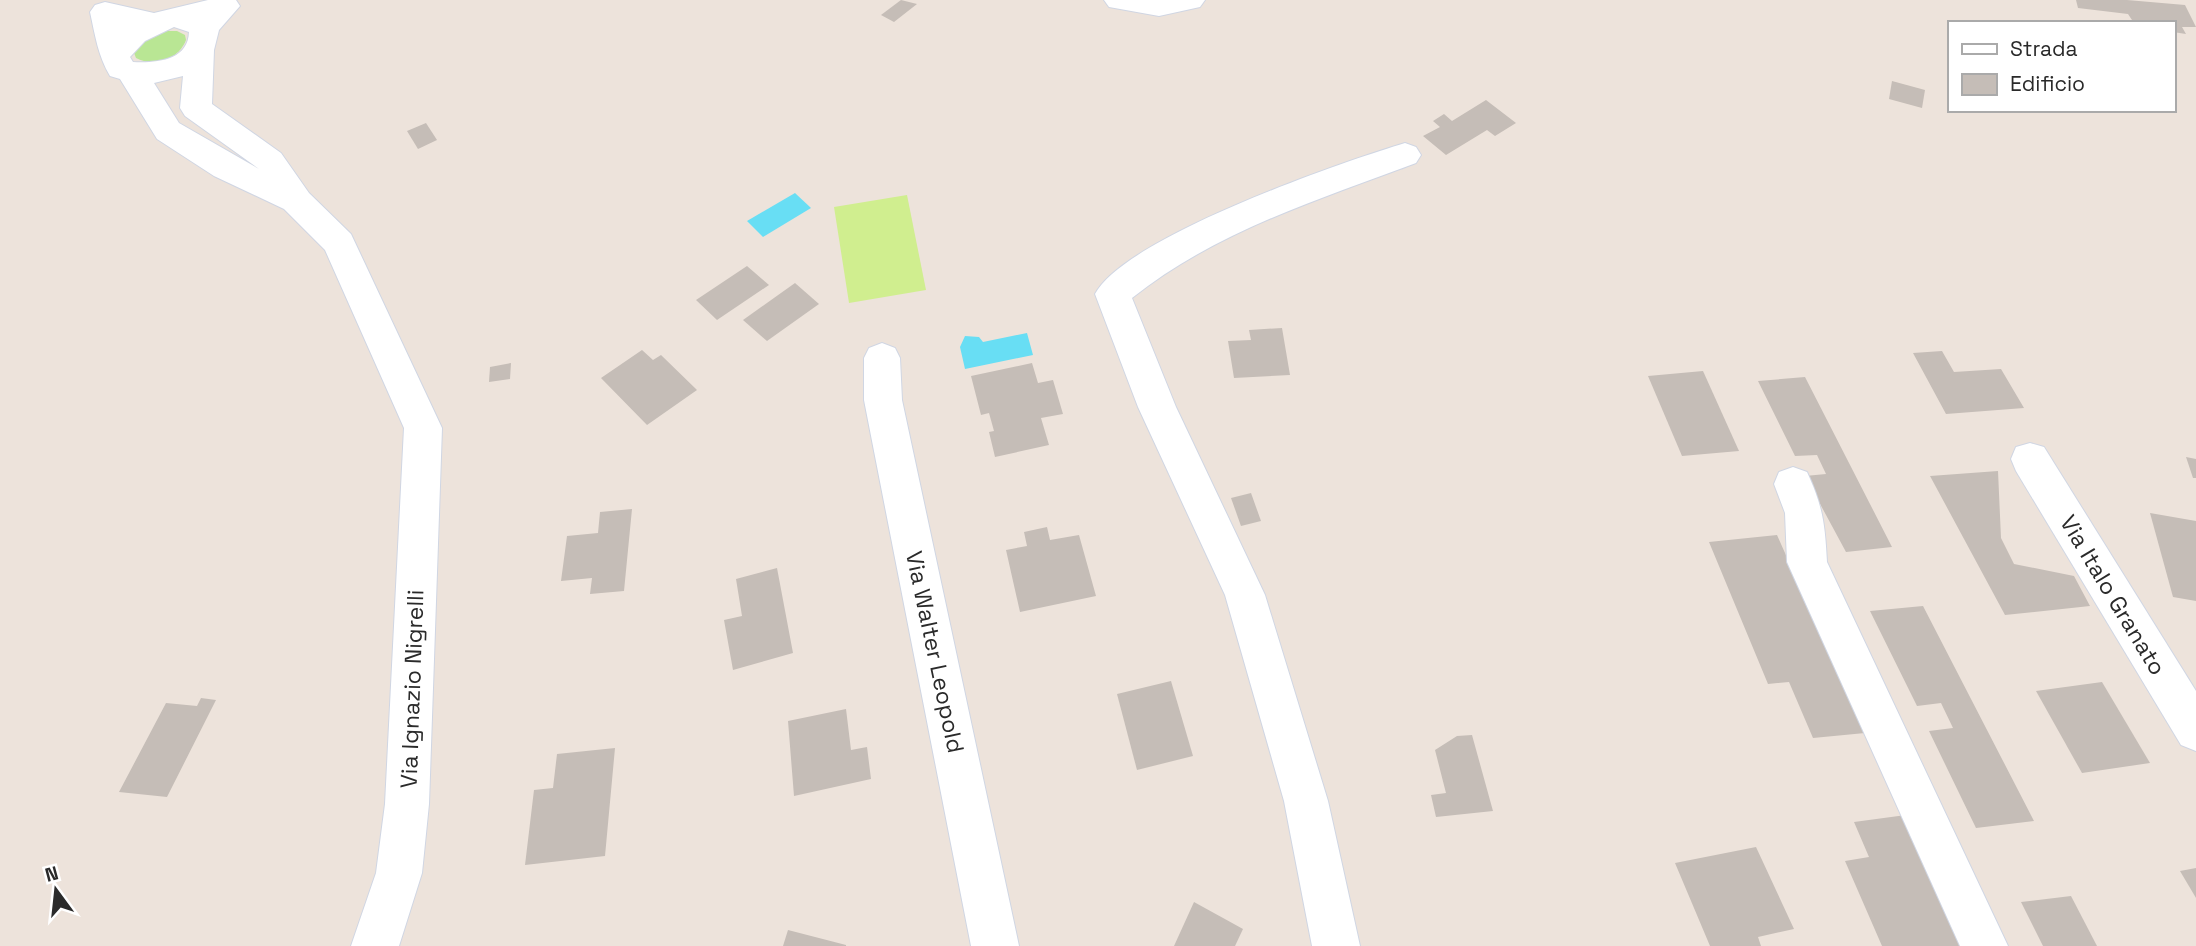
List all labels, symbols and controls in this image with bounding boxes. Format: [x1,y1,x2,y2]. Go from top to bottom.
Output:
legend [1948,21,2175,112]
text: Strada [2010,35,2077,62]
text: Edificio [2010,70,2085,97]
street label: Via Italo Granato [2053,509,2173,681]
street label: Via Walter Leopold [899,548,971,756]
street label: Via Ignazio Nigrelli [394,589,430,789]
north arrow [21,855,91,925]
text: N [42,860,61,888]

